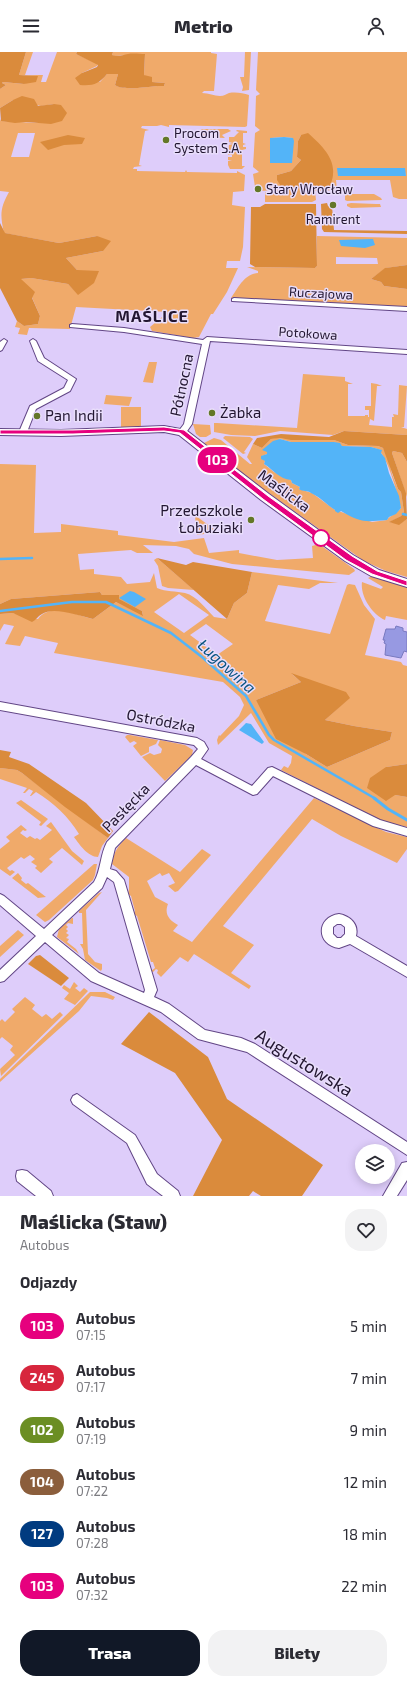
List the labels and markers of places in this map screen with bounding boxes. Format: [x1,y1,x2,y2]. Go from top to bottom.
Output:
place label: Procom System S.A. [174,125,242,156]
marker: Procom System S.A. [161,135,171,145]
place label: Stary Wrocław [266,181,353,197]
marker: Stary Wrocław [253,184,263,194]
marker: Ramirent [328,200,338,210]
place label: Ramirent [306,211,360,227]
place label: Żabka [220,403,261,421]
place label: Pan Indii [45,406,103,424]
marker: Żabka [207,408,217,418]
marker: Pan Indii [32,411,42,421]
place label: Przedszkole Łobuziaki [160,501,243,536]
marker: Przedszkole Łobuziaki [246,515,256,525]
unlabelled marker [312,529,330,547]

